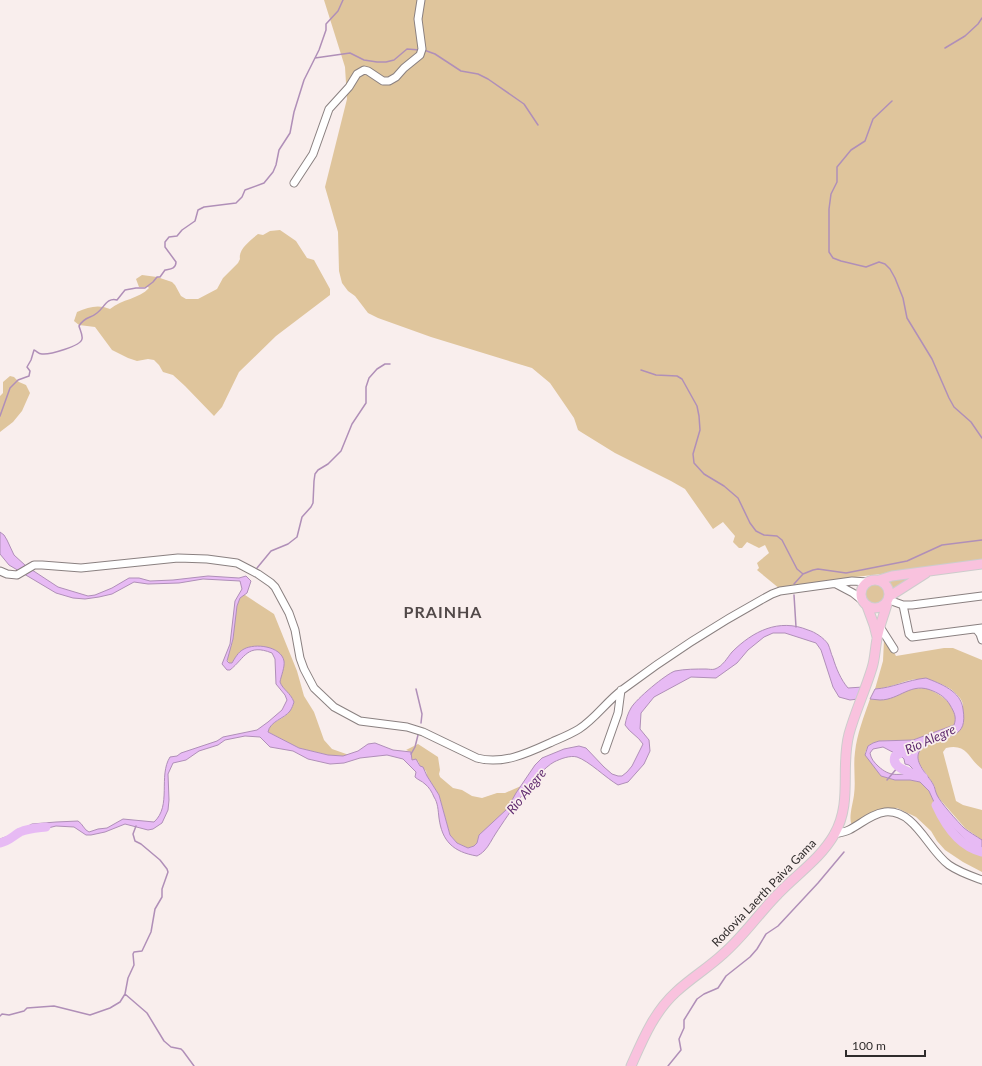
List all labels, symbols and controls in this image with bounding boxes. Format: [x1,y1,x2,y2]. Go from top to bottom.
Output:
district label: PRAINHA [404,602,482,621]
water label: Rio Alegre [902,721,958,757]
water label: Rio Alegre [503,765,549,817]
street label: Rodovia Laerth Paiva Gama [708,836,819,950]
scale bar [846,1032,925,1058]
text: 100 m [852,1038,886,1053]

